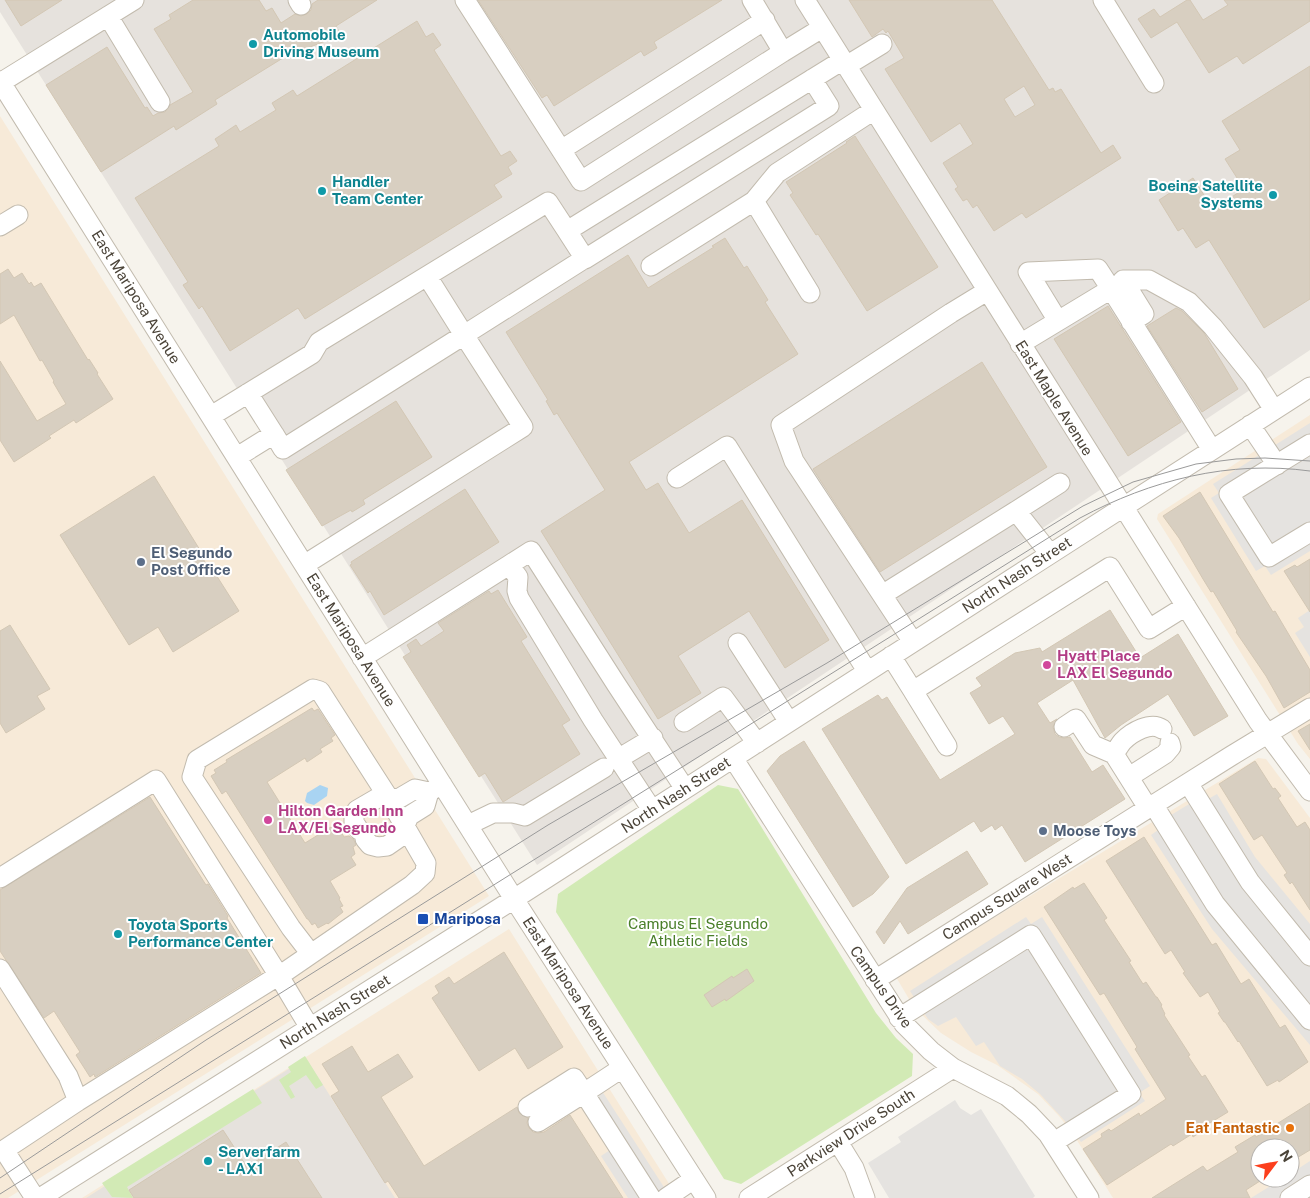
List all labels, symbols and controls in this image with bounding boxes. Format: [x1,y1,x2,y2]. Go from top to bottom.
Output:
place label: Automobile Driving Museum [263,26,379,60]
marker: Automobile Driving Museum [247,38,259,50]
place label: Handler Team Center [332,173,423,207]
place label: Boeing Satellite Systems [1148,177,1263,211]
marker: Handler Team Center [316,185,328,197]
marker: Boeing Satellite Systems [1267,189,1279,201]
street label: East Mariposa Avenue [88,227,184,367]
street label: East Maple Avenue [1012,337,1097,458]
street label: North Nash Street [959,533,1075,616]
place label: El Segundo Post Office [151,544,233,578]
marker: El Segundo Post Office [135,556,147,568]
street label: East Mariposa Avenue [303,570,399,710]
place label: Hyatt Place LAX El Segundo [1057,647,1173,681]
marker: Hyatt Place LAX El Segundo [1041,659,1053,671]
street label: North Nash Street [618,753,734,836]
place label: Hilton Garden Inn LAX/El Segundo [278,802,403,836]
marker: Hilton Garden Inn LAX/El Segundo [262,814,274,826]
place label: Moose Toys [1053,822,1136,839]
marker: Moose Toys [1037,825,1049,837]
street label: Campus Square West [939,850,1075,943]
place label: Mariposa [434,910,501,927]
marker: Mariposa [416,912,430,926]
street label: East Mariposa Avenue [519,914,617,1052]
park label: Campus El Segundo Athletic Fields [628,915,768,949]
place label: Toyota Sports Performance Center [128,916,273,950]
marker: Toyota Sports Performance Center [112,928,124,940]
street label: Campus Drive [847,942,916,1031]
street label: North Nash Street [277,971,393,1052]
street label: Parkview Drive South [784,1085,918,1180]
place label: Eat Fantastic [1186,1119,1280,1136]
marker: Eat Fantastic [1284,1122,1296,1134]
north arrow [1250,1138,1300,1188]
place label: Serverfarm - LAX1 [218,1143,300,1177]
text: N [1276,1147,1296,1165]
marker: Serverfarm - LAX1 [202,1155,214,1167]

